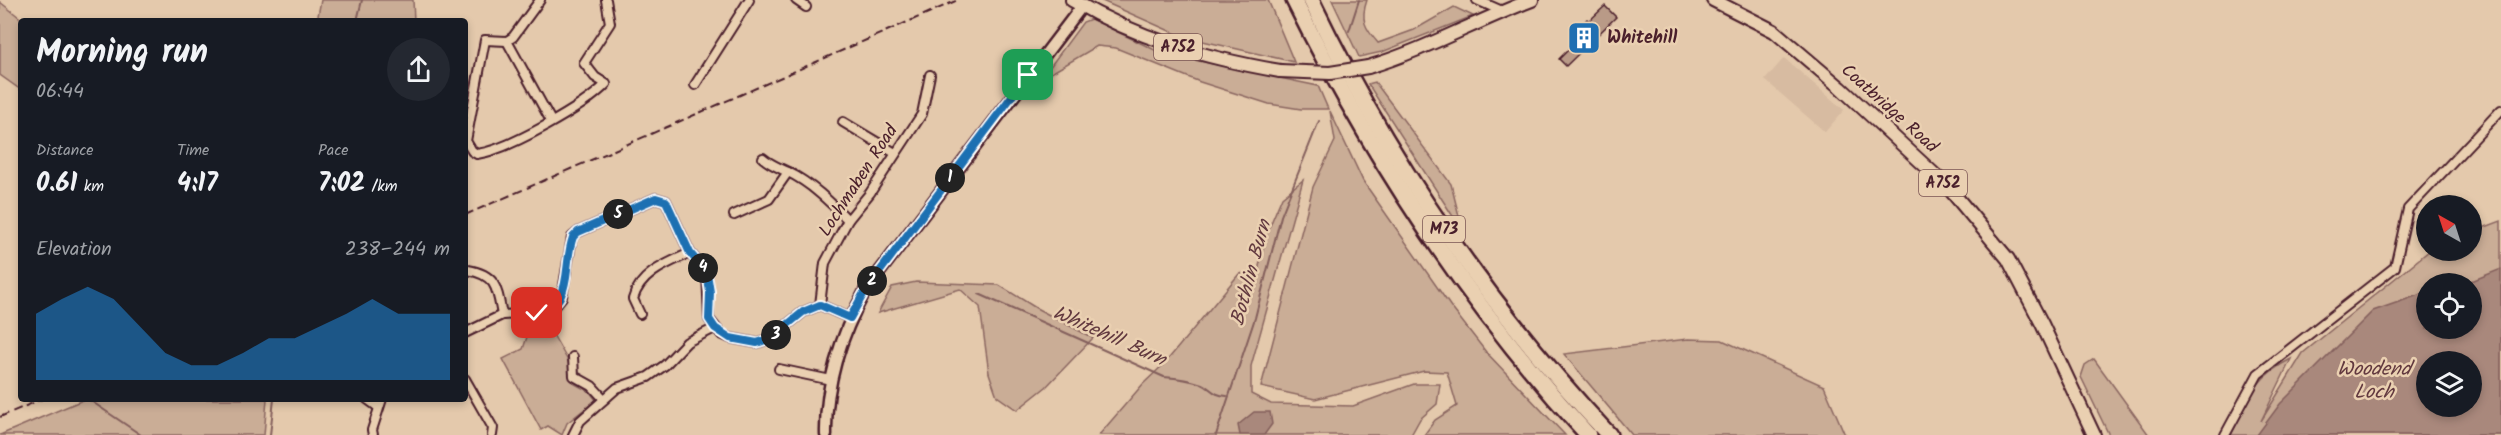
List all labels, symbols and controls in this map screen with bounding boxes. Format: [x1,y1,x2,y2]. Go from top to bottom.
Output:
building icon: Whitehill [1566,20,1602,56]
place label: Whitehill [1607,24,1677,53]
text: Morning run [36,27,208,80]
road number: A752 [1154,34,1202,60]
button: share [387,38,450,101]
pin [1002,49,1053,100]
street label: Coatbridge Road [1834,57,1945,162]
icon: arrive [1011,58,1044,91]
text: 06:44 [36,76,84,108]
street label: Lochmaben Road [812,118,907,243]
text: Distance [36,138,94,163]
text: Time [177,138,209,163]
text: Pace [318,138,349,163]
text: 0.61 [36,163,77,205]
text: 4:17 [177,163,218,205]
text: 7:02 [318,163,365,205]
pin: 1 [935,163,965,193]
text: 1 [948,165,952,190]
road number: A752 [1919,170,1967,196]
text: km [77,174,104,199]
text: /km [365,174,398,199]
north arrow [2416,195,2482,261]
map controls [2416,195,2482,417]
pin: 5 [603,199,633,229]
text: 5 [614,201,622,226]
water label: Bothlin Burn [1223,215,1282,329]
road number: M73 [1423,216,1465,242]
text: Elevation [36,234,112,266]
text: 238–244 m [345,234,450,266]
pin: 4 [688,253,718,283]
text: 4 [699,255,707,280]
pin: 2 [857,266,887,296]
text: 2 [867,268,877,293]
button: locate [2416,273,2482,339]
pin [511,287,562,338]
icon: check [520,296,553,329]
water label: Whitehill Burn [1047,298,1172,377]
pin: 3 [761,320,791,350]
text: 3 [772,322,780,347]
button: layers [2416,351,2482,417]
water label: Woodend Loch [2337,354,2416,409]

